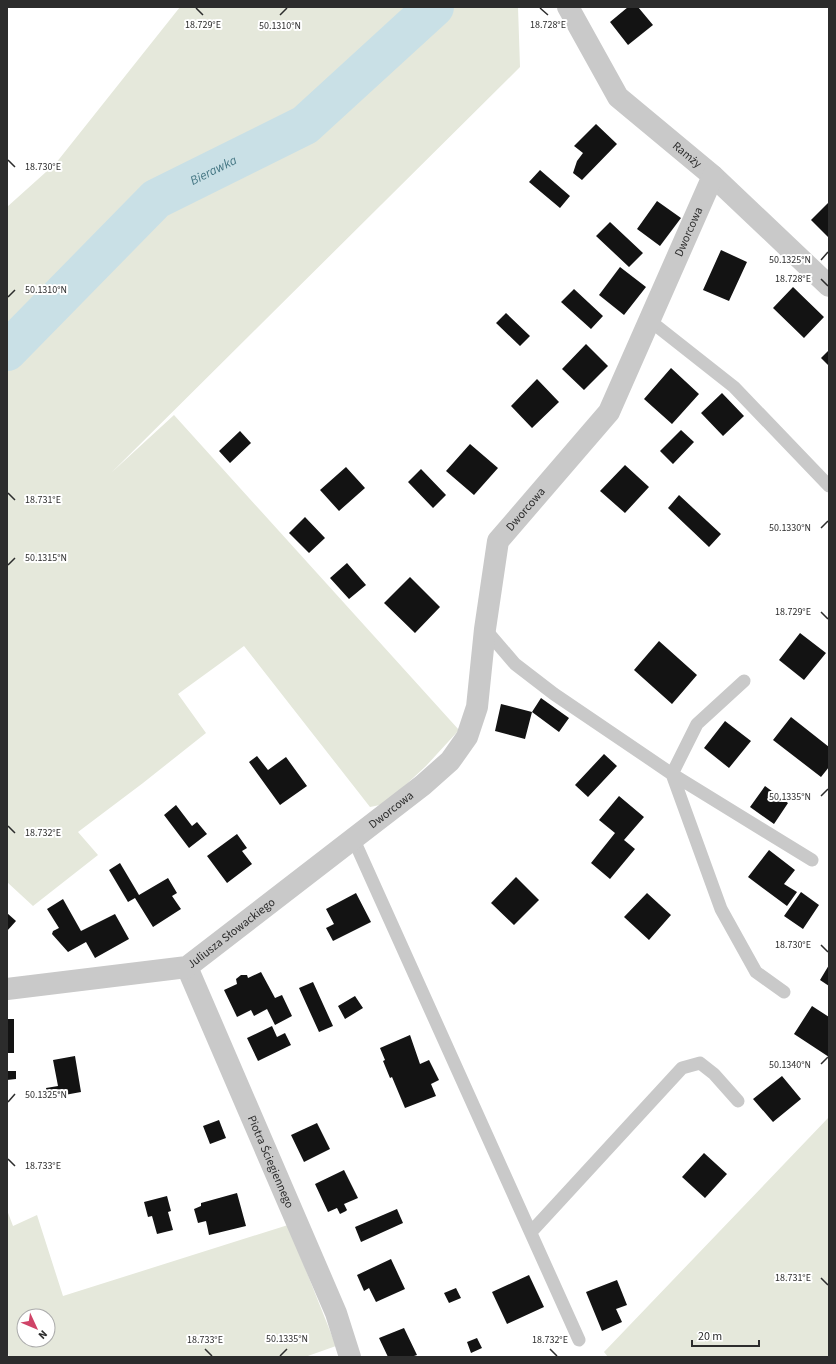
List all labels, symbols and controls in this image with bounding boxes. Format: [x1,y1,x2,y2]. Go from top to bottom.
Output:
text: 18.729°E [185,18,221,32]
text: 18.728°E [530,18,566,32]
text: 50.1310°N [259,19,301,33]
street label: Ramży [669,137,706,172]
water label: Bierawka [187,151,240,190]
text: 18.730°E [25,160,61,174]
street label: Dworcowa [670,204,707,259]
text: 50.1325°N [769,253,811,267]
text: 18.728°E [775,272,811,286]
text: 50.1310°N [25,283,67,297]
street label: Dworcowa [502,484,549,535]
text: 18.731°E [25,493,61,507]
text: 50.1330°N [769,521,811,535]
text: 50.1315°N [25,551,67,565]
text: 18.729°E [775,605,811,619]
street label: Dworcowa [365,787,417,833]
text: 50.1335°N [769,790,811,804]
text: 18.732°E [25,826,61,840]
street label: Juliusza Słowackiego [184,894,279,972]
text: 18.730°E [775,938,811,952]
text: 50.1340°N [769,1058,811,1072]
text: 50.1325°N [25,1088,67,1102]
street label: Piotra Ściegiennego [243,1113,298,1211]
text: 18.733°E [25,1159,61,1173]
text: 18.731°E [775,1271,811,1285]
north arrow [16,1308,56,1348]
scale bar [692,1322,759,1348]
text: N [35,1327,51,1342]
text: 20 m [698,1328,722,1345]
text: 50.1335°N [266,1332,308,1346]
text: 18.733°E [187,1333,223,1347]
text: 18.732°E [532,1333,568,1347]

